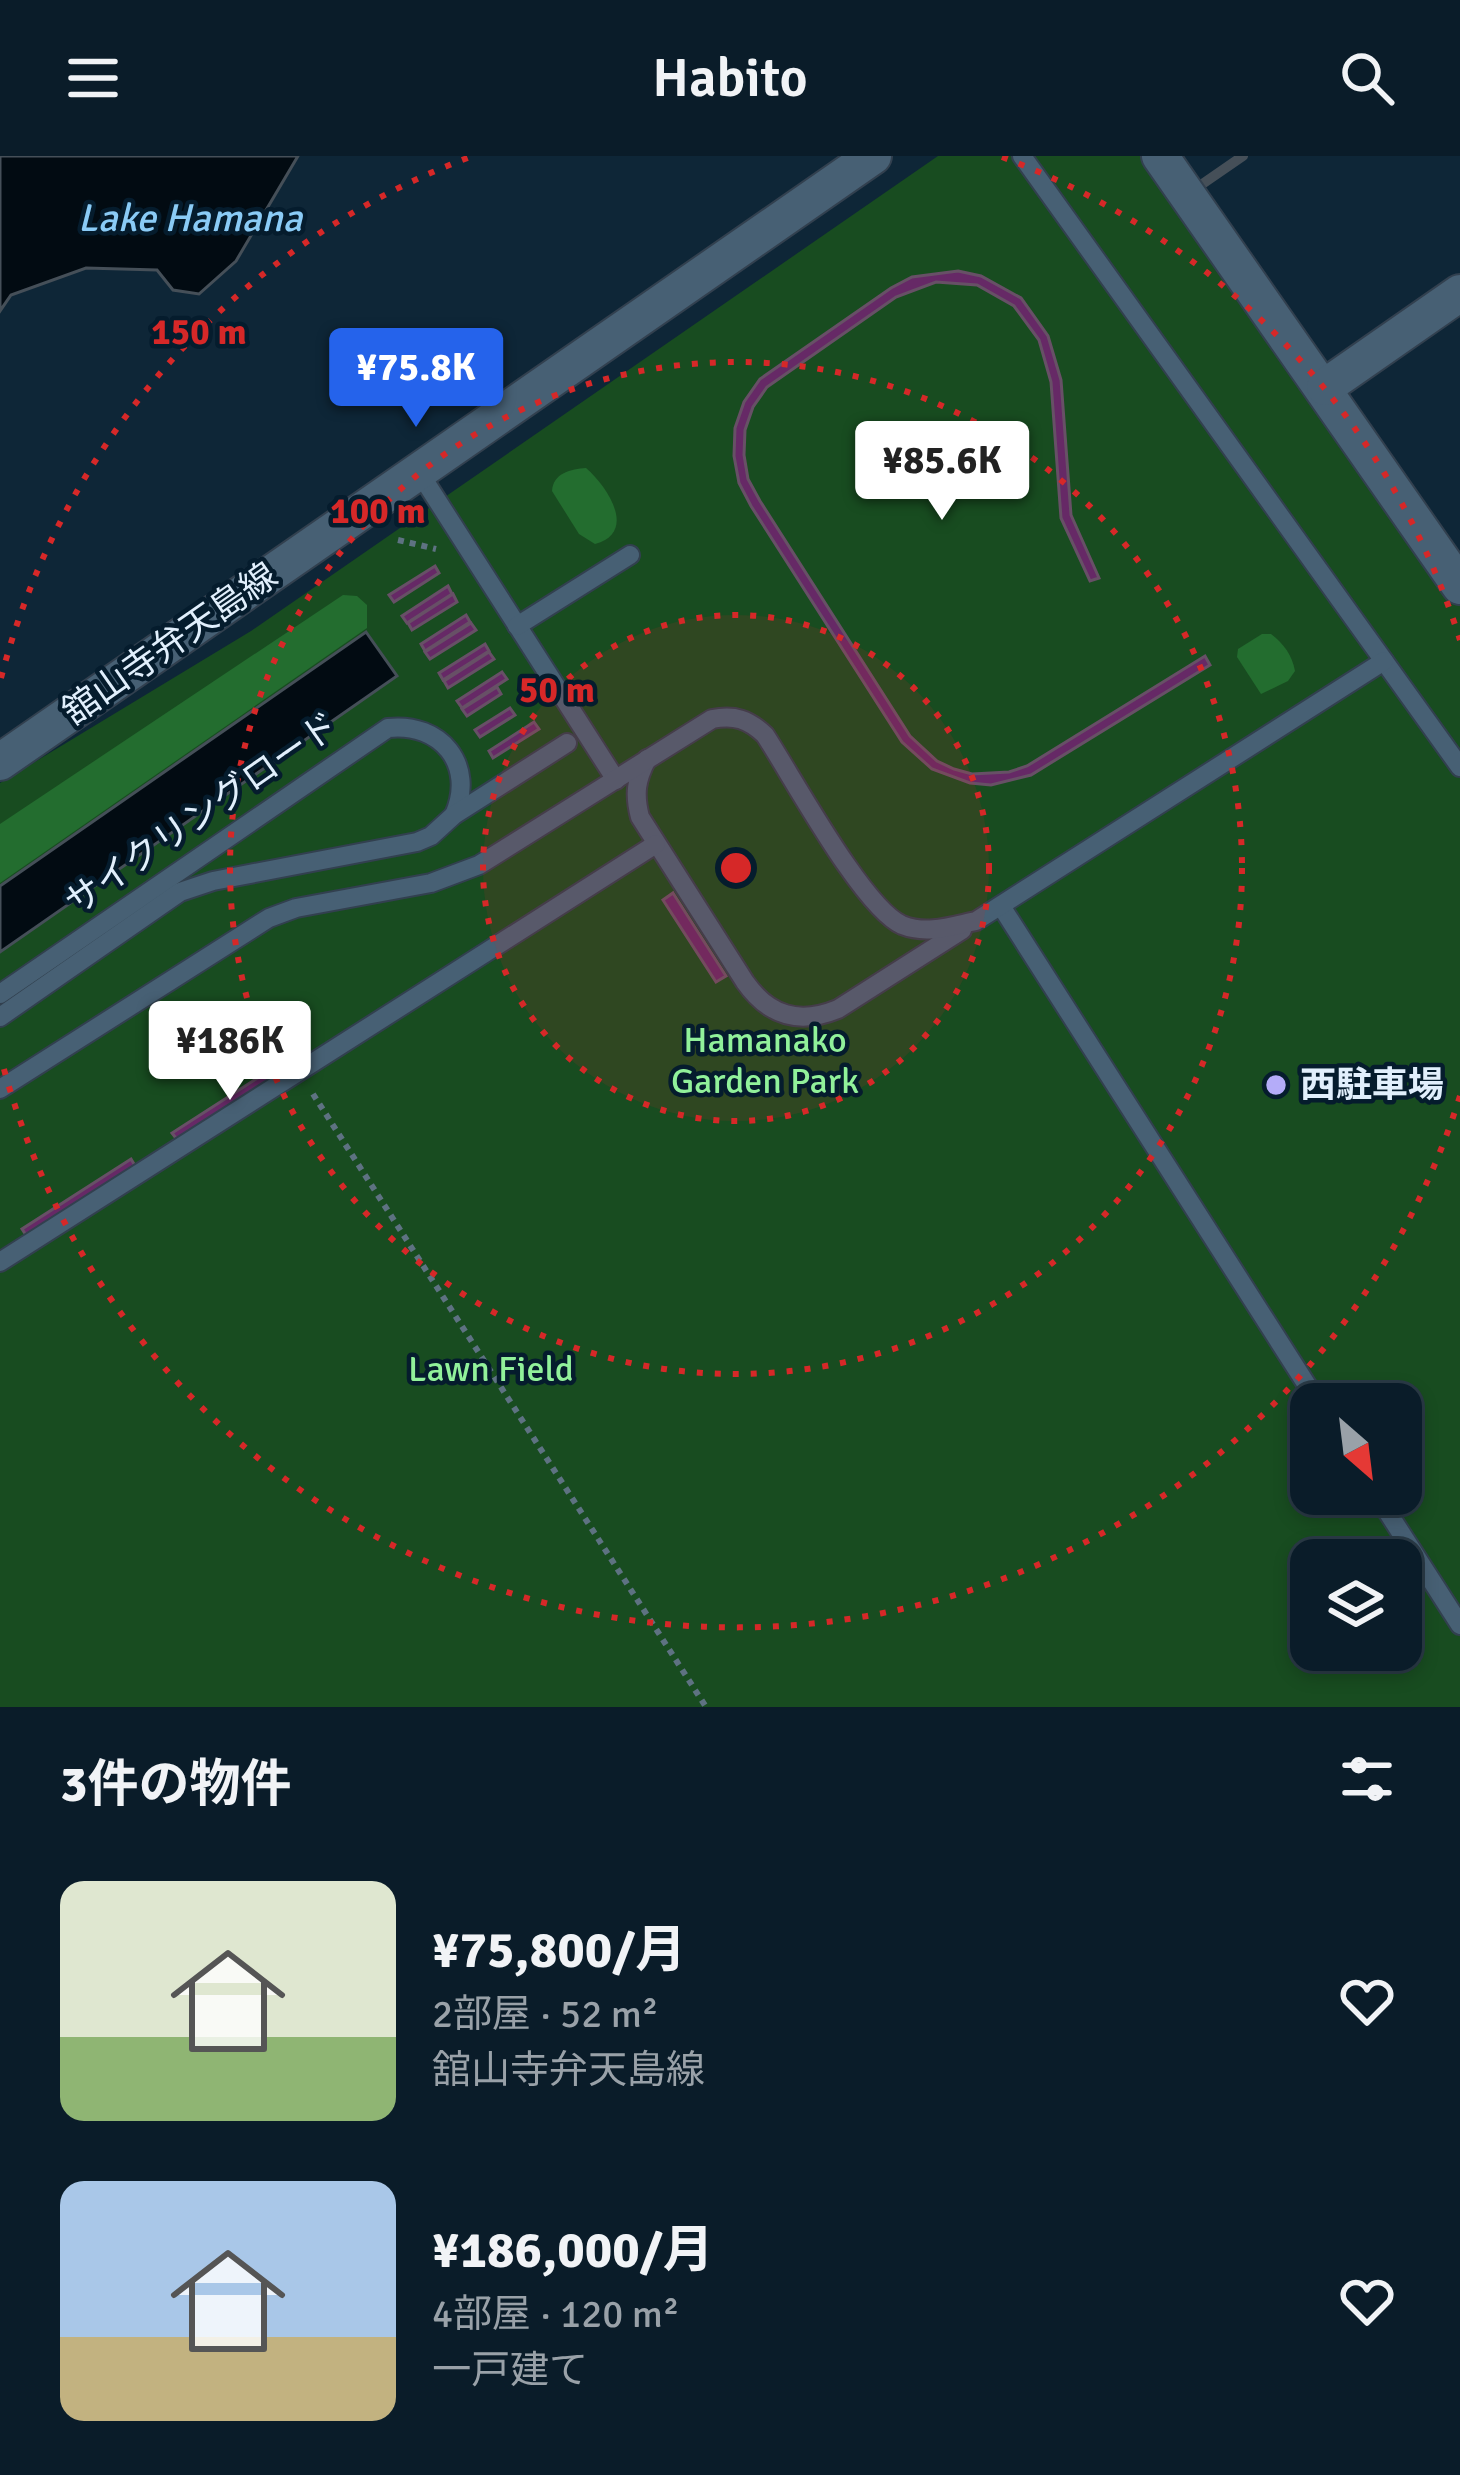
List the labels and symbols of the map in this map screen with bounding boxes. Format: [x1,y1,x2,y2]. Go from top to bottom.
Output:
water label: Lake Hamana [78,194,304,242]
text: 150 m [151,310,247,355]
pin: ¥75.8K [318,328,514,430]
pin: ¥85.6K [844,421,1040,523]
text: 100 m [330,489,426,534]
street label: 舘山寺弁天島線 [54,553,286,735]
text: 50 m [519,668,595,713]
street label: サイクリングロード [57,703,347,925]
centre of rings [715,847,757,889]
pin: ¥186K [146,1001,314,1103]
park label: Hamanako Garden Park [671,1018,859,1104]
place label: 西駐車場 [1300,1063,1444,1108]
marker: 西駐車場 [1263,1072,1289,1098]
park label: Lawn Field [408,1347,574,1392]
north arrow [1290,1383,1422,1515]

